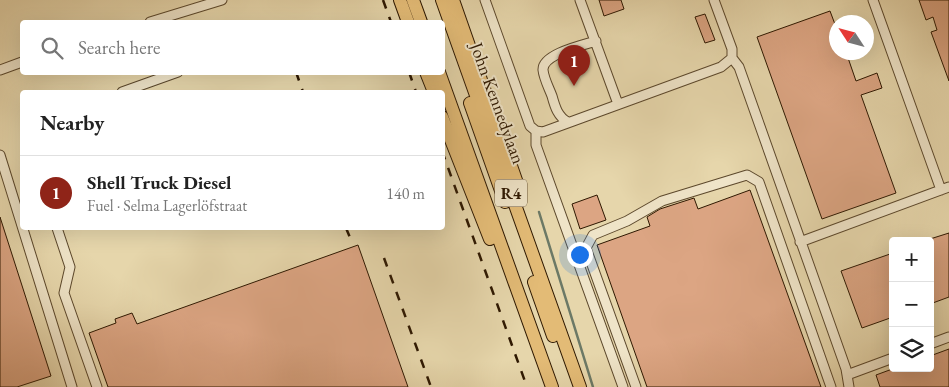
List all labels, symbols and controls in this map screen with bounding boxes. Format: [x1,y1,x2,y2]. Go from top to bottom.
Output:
north arrow [829,15,874,60]
search box [20,20,445,75]
icon: search [38,34,66,62]
text: Search here [78,35,160,60]
street label: John Kennedylaan [465,37,531,167]
pin: 1 [558,45,590,86]
text: Nearby [40,109,104,136]
text: Shell Truck Diesel [87,170,231,195]
road number: R4 [495,180,527,207]
text: 1 [52,183,60,204]
text: 140 m [386,183,425,204]
text: Fuel · Selma Lagerlöfstraat [87,195,247,216]
map controls [889,237,934,372]
button: + [889,237,934,282]
your location [567,242,593,268]
button: − [889,282,934,327]
button: layers [889,327,934,372]

